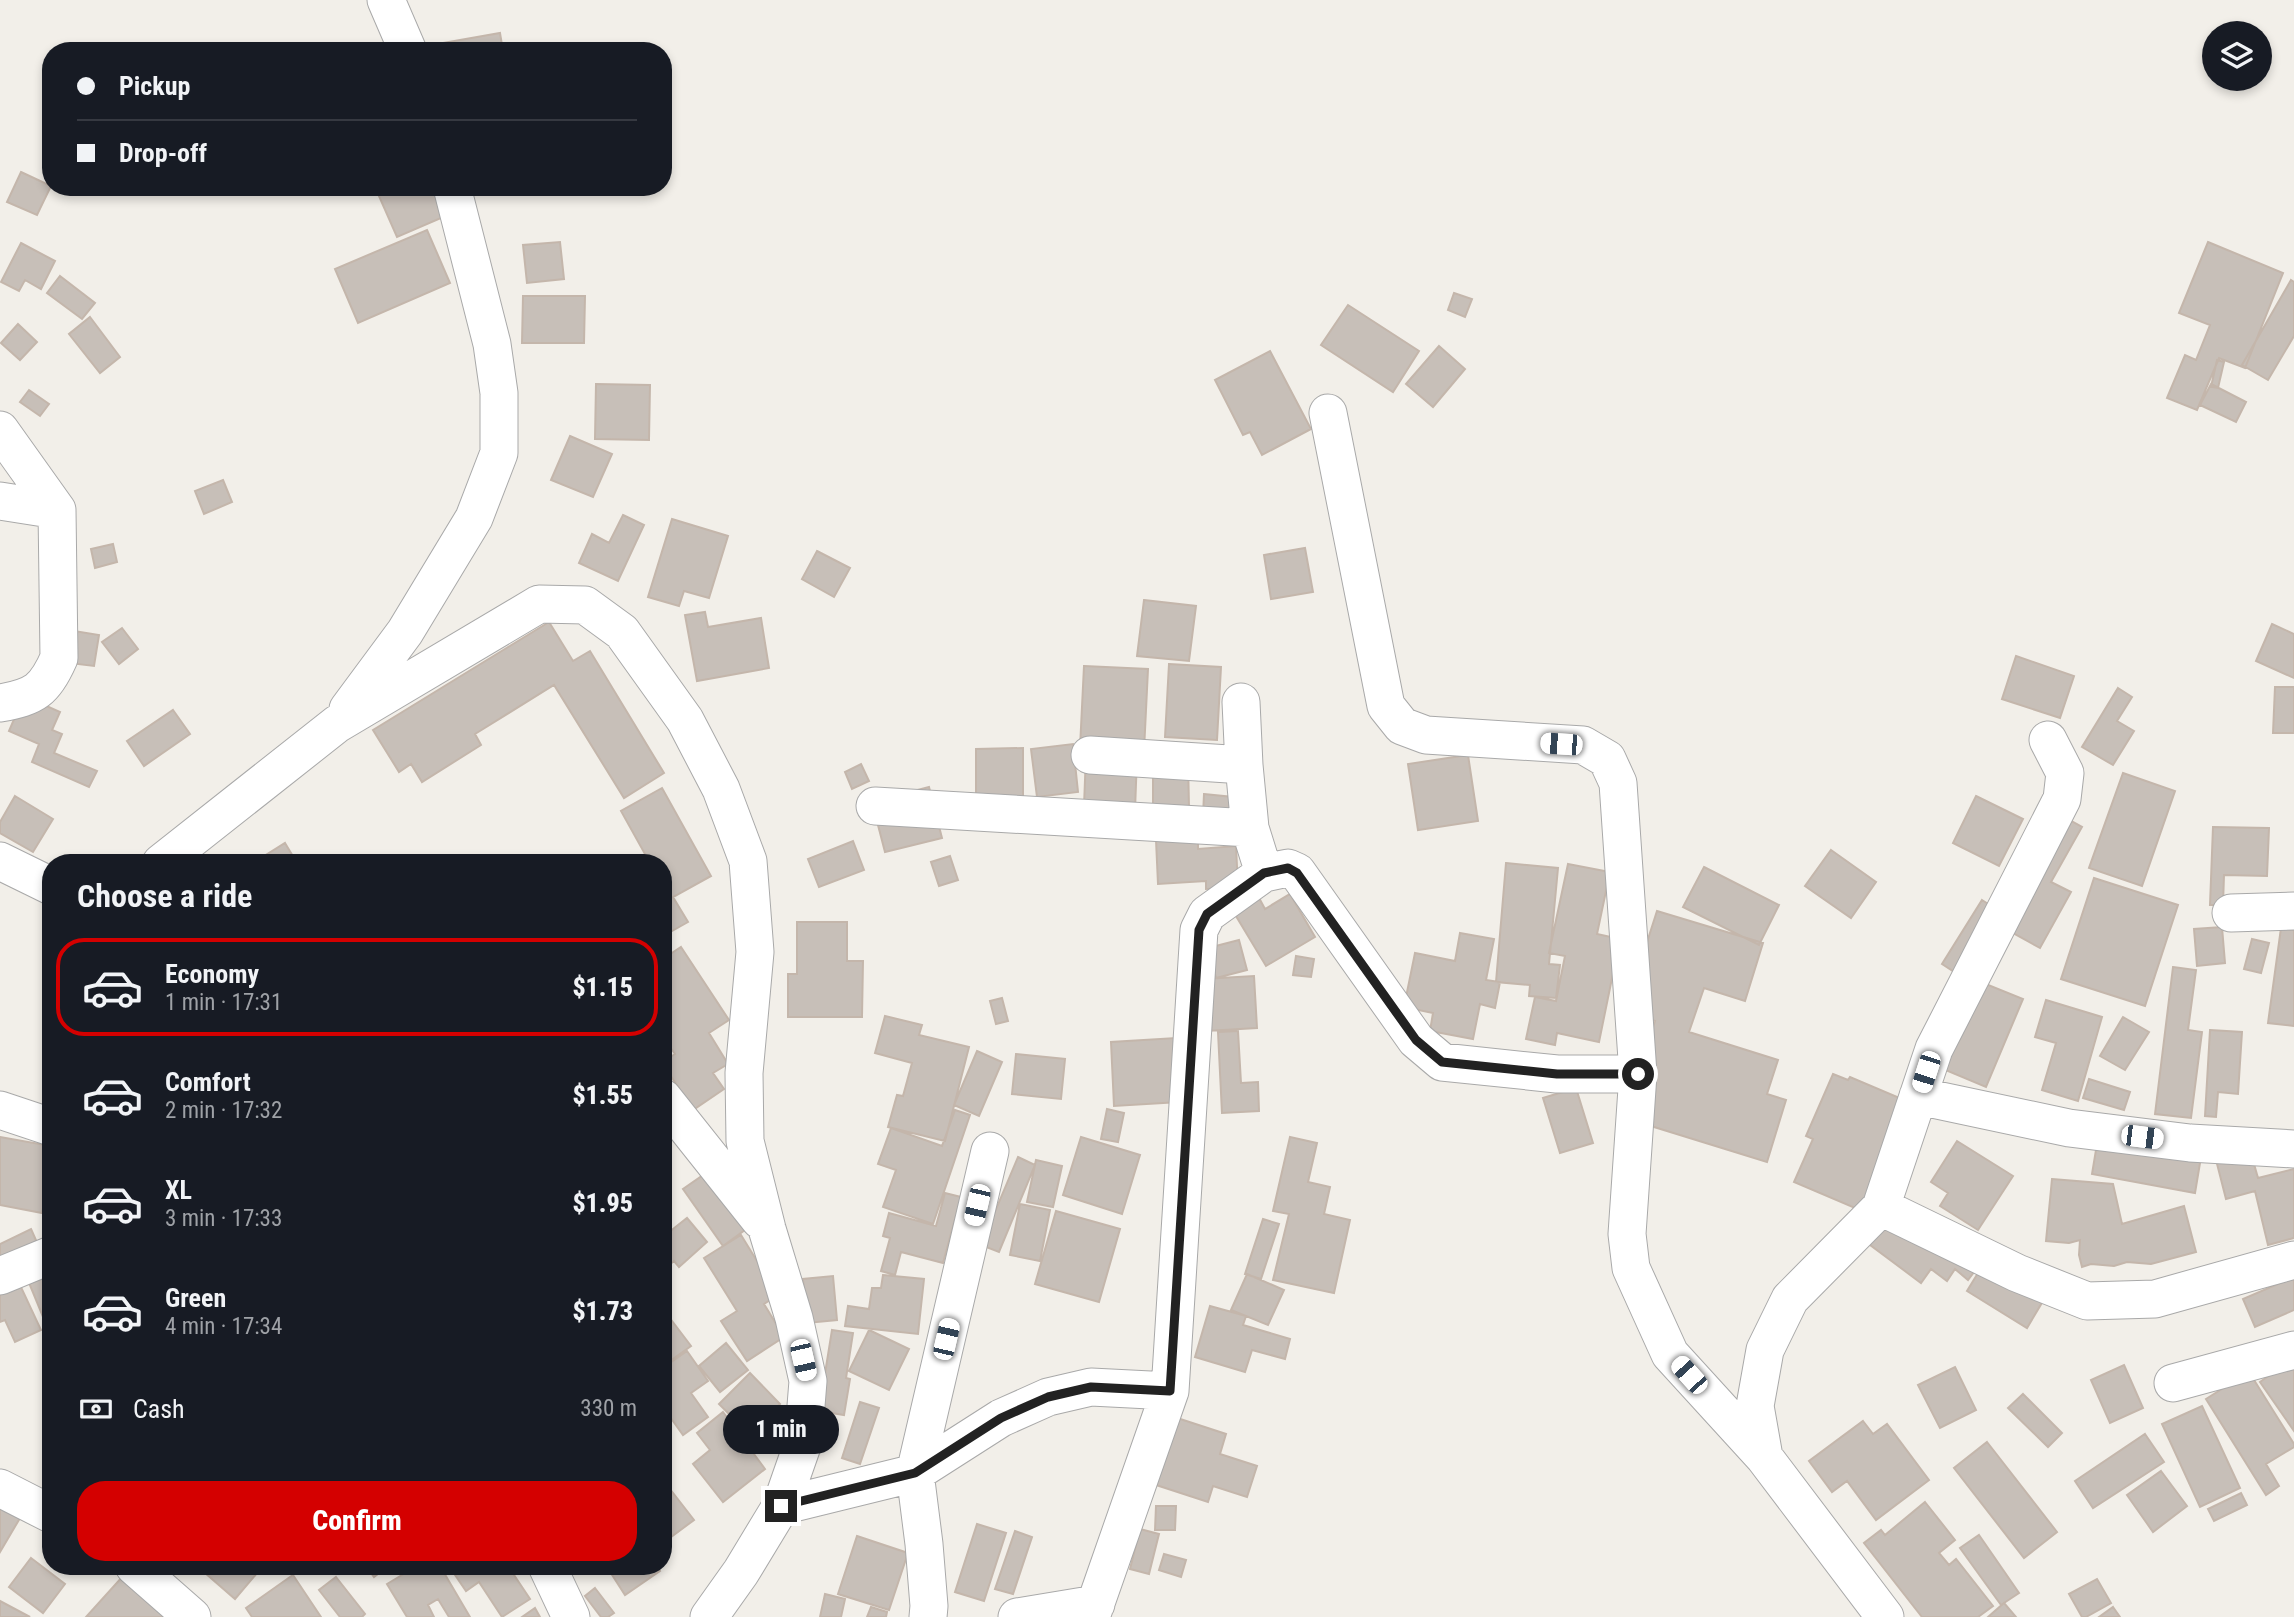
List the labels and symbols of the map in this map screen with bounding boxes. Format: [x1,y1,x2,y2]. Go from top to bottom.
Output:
car [1540,732,1583,756]
car [1910,1049,1943,1095]
route start [1622,1058,1654,1090]
car [2120,1124,2165,1150]
car [963,1182,992,1228]
car [932,1316,961,1362]
car [789,1337,818,1383]
car [1668,1352,1711,1398]
callout: 1 min [723,1404,839,1454]
route end [765,1490,797,1522]

